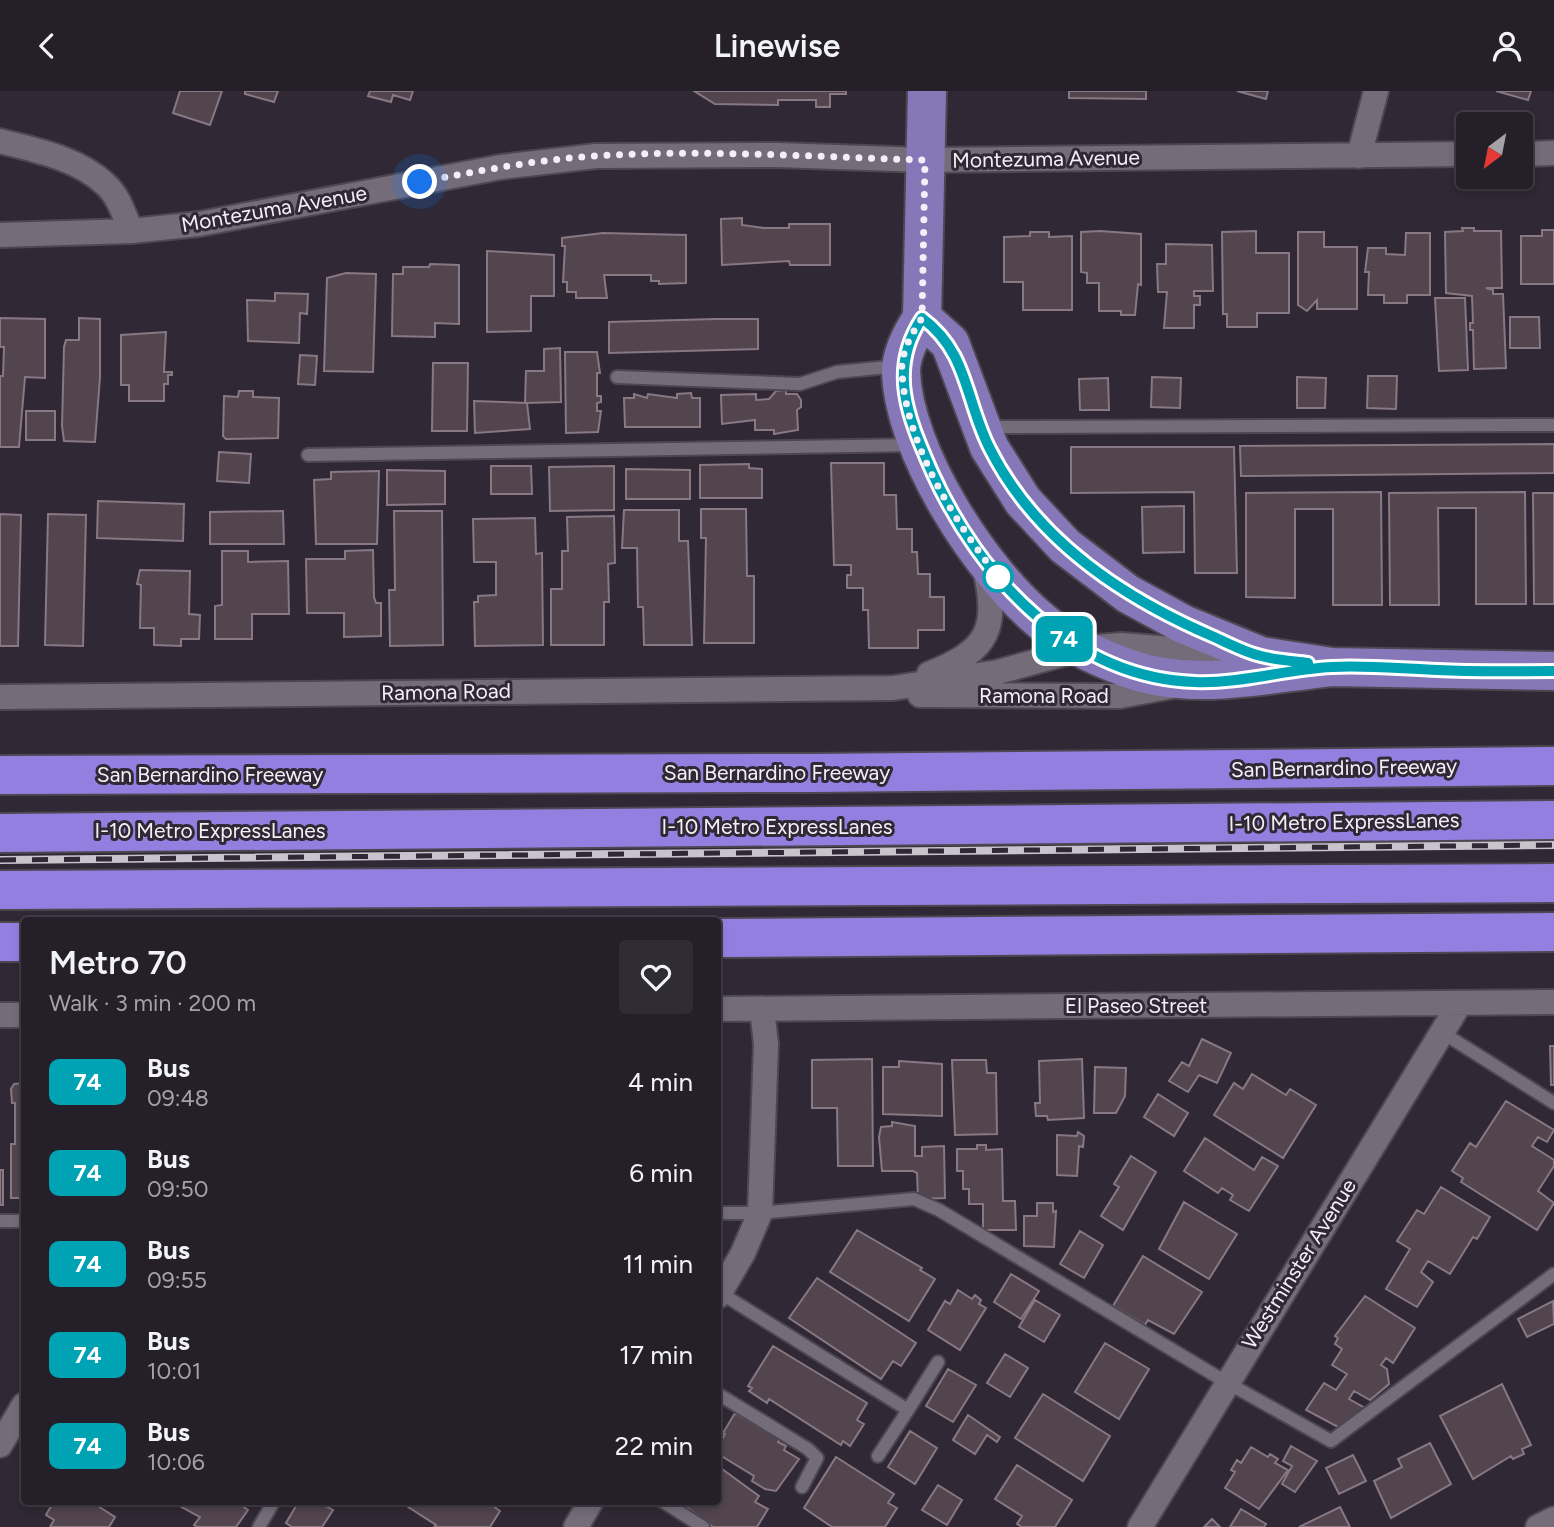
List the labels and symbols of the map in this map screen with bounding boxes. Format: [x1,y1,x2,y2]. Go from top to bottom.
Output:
north arrow [1456,112,1533,189]
street label: Montezuma Avenue [952,144,1140,173]
your location [402,164,437,199]
street label: Montezuma Avenue [179,180,369,237]
unlabelled marker [983,562,1013,592]
line badge: 74 [1032,616,1096,662]
street label: Ramona Road [381,678,511,705]
street label: Ramona Road [979,683,1109,708]
street label: San Bernardino Freeway [1231,753,1457,782]
street label: San Bernardino Freeway [664,760,890,785]
street label: San Bernardino Freeway [97,762,323,787]
street label: I-10 Metro ExpressLanes [1228,807,1460,836]
street label: I-10 Metro ExpressLanes [662,814,892,839]
street label: I-10 Metro ExpressLanes [95,818,325,843]
street label: El Paseo Street [1065,993,1207,1018]
street label: Westminster Avenue [1236,1174,1361,1353]

